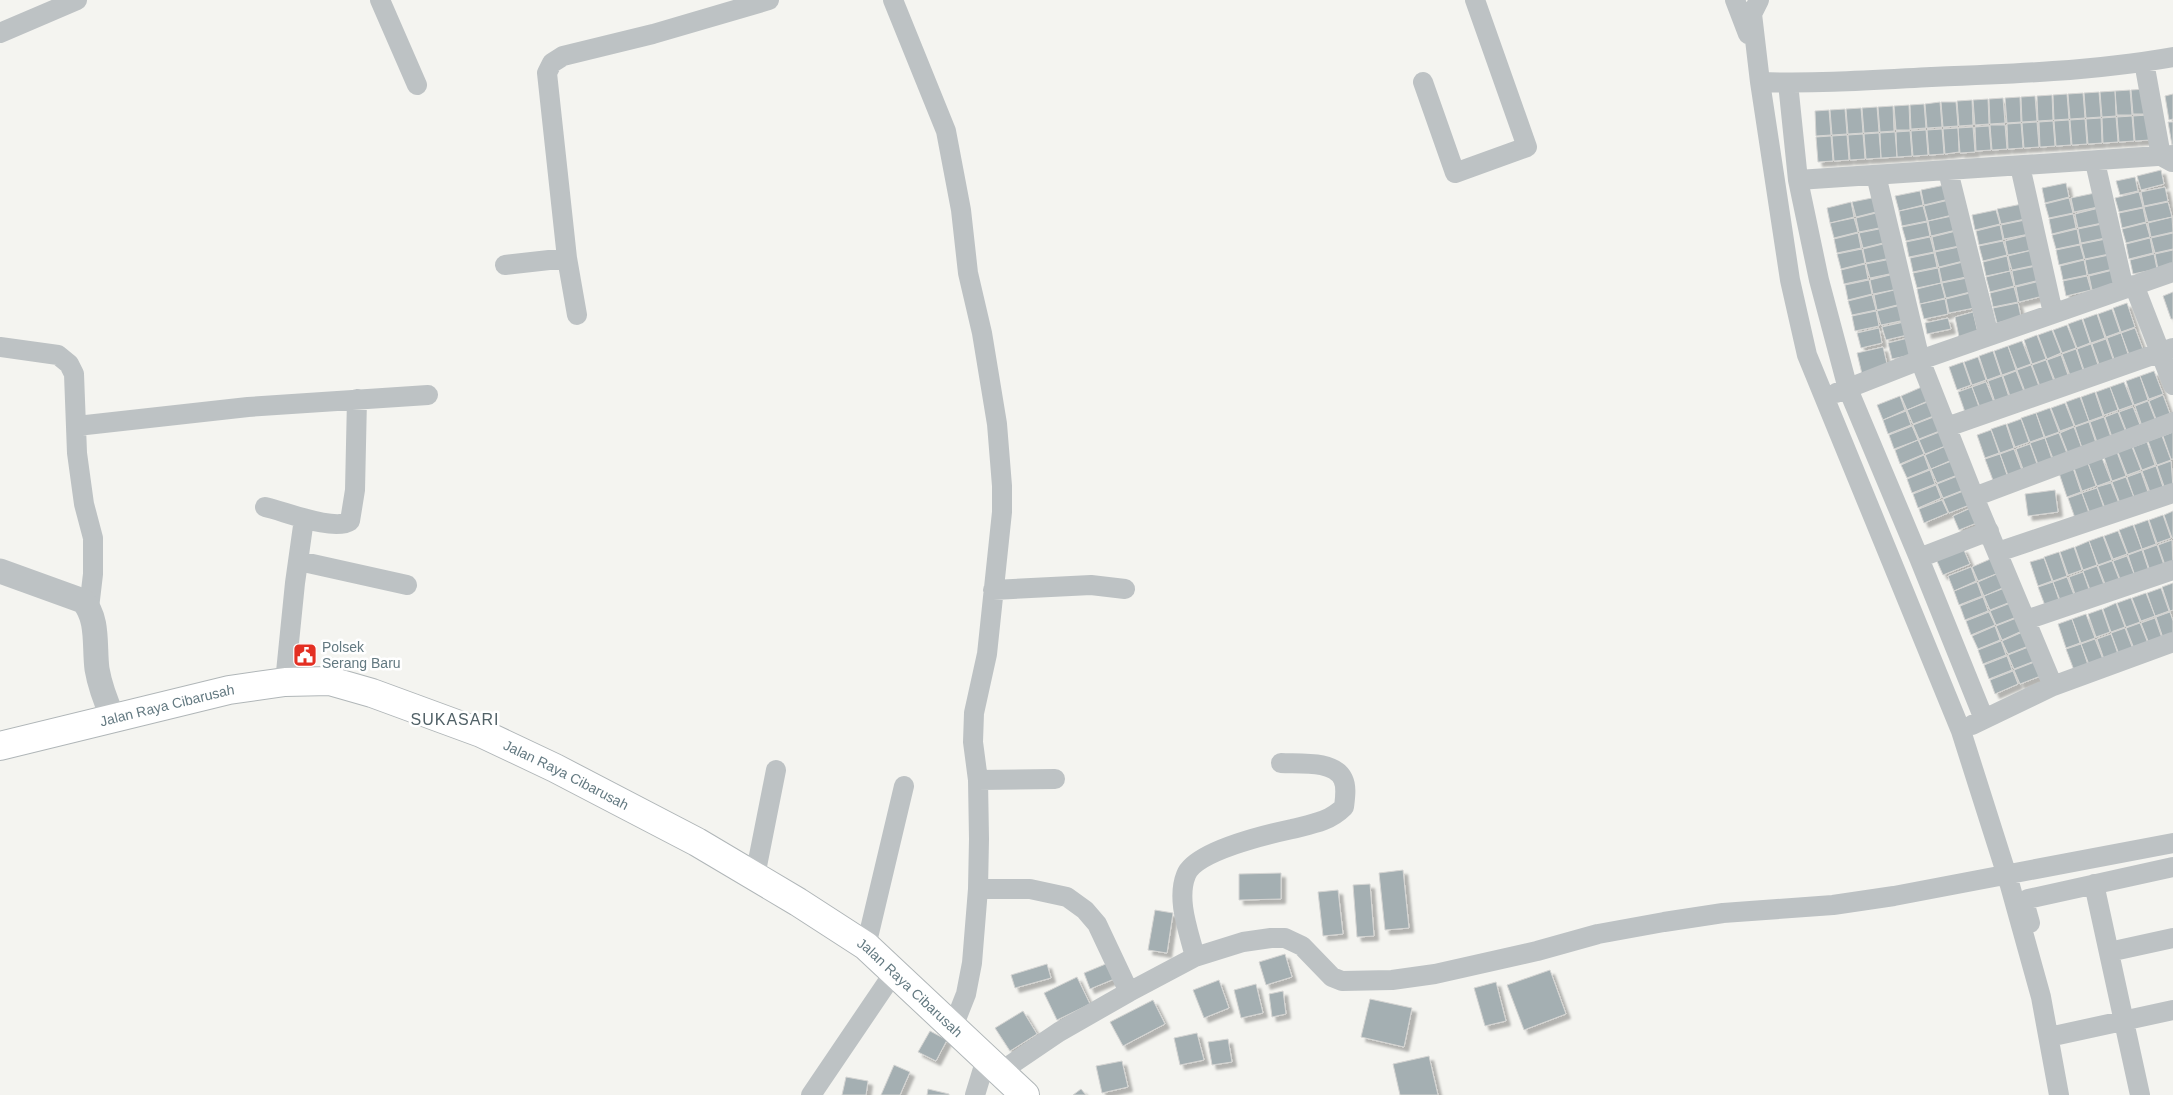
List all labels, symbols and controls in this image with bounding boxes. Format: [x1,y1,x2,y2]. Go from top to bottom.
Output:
place label: Polsek Serang Baru [322,639,401,671]
public building icon: Polsek Serang Baru [292,642,318,668]
street label: Jalan Raya Cibarusah [98,681,235,729]
district label: SUKASARI [411,711,499,728]
street label: Jalan Raya Cibarusah [501,737,631,813]
street label: Jalan Raya Cibarusah [854,935,966,1040]

